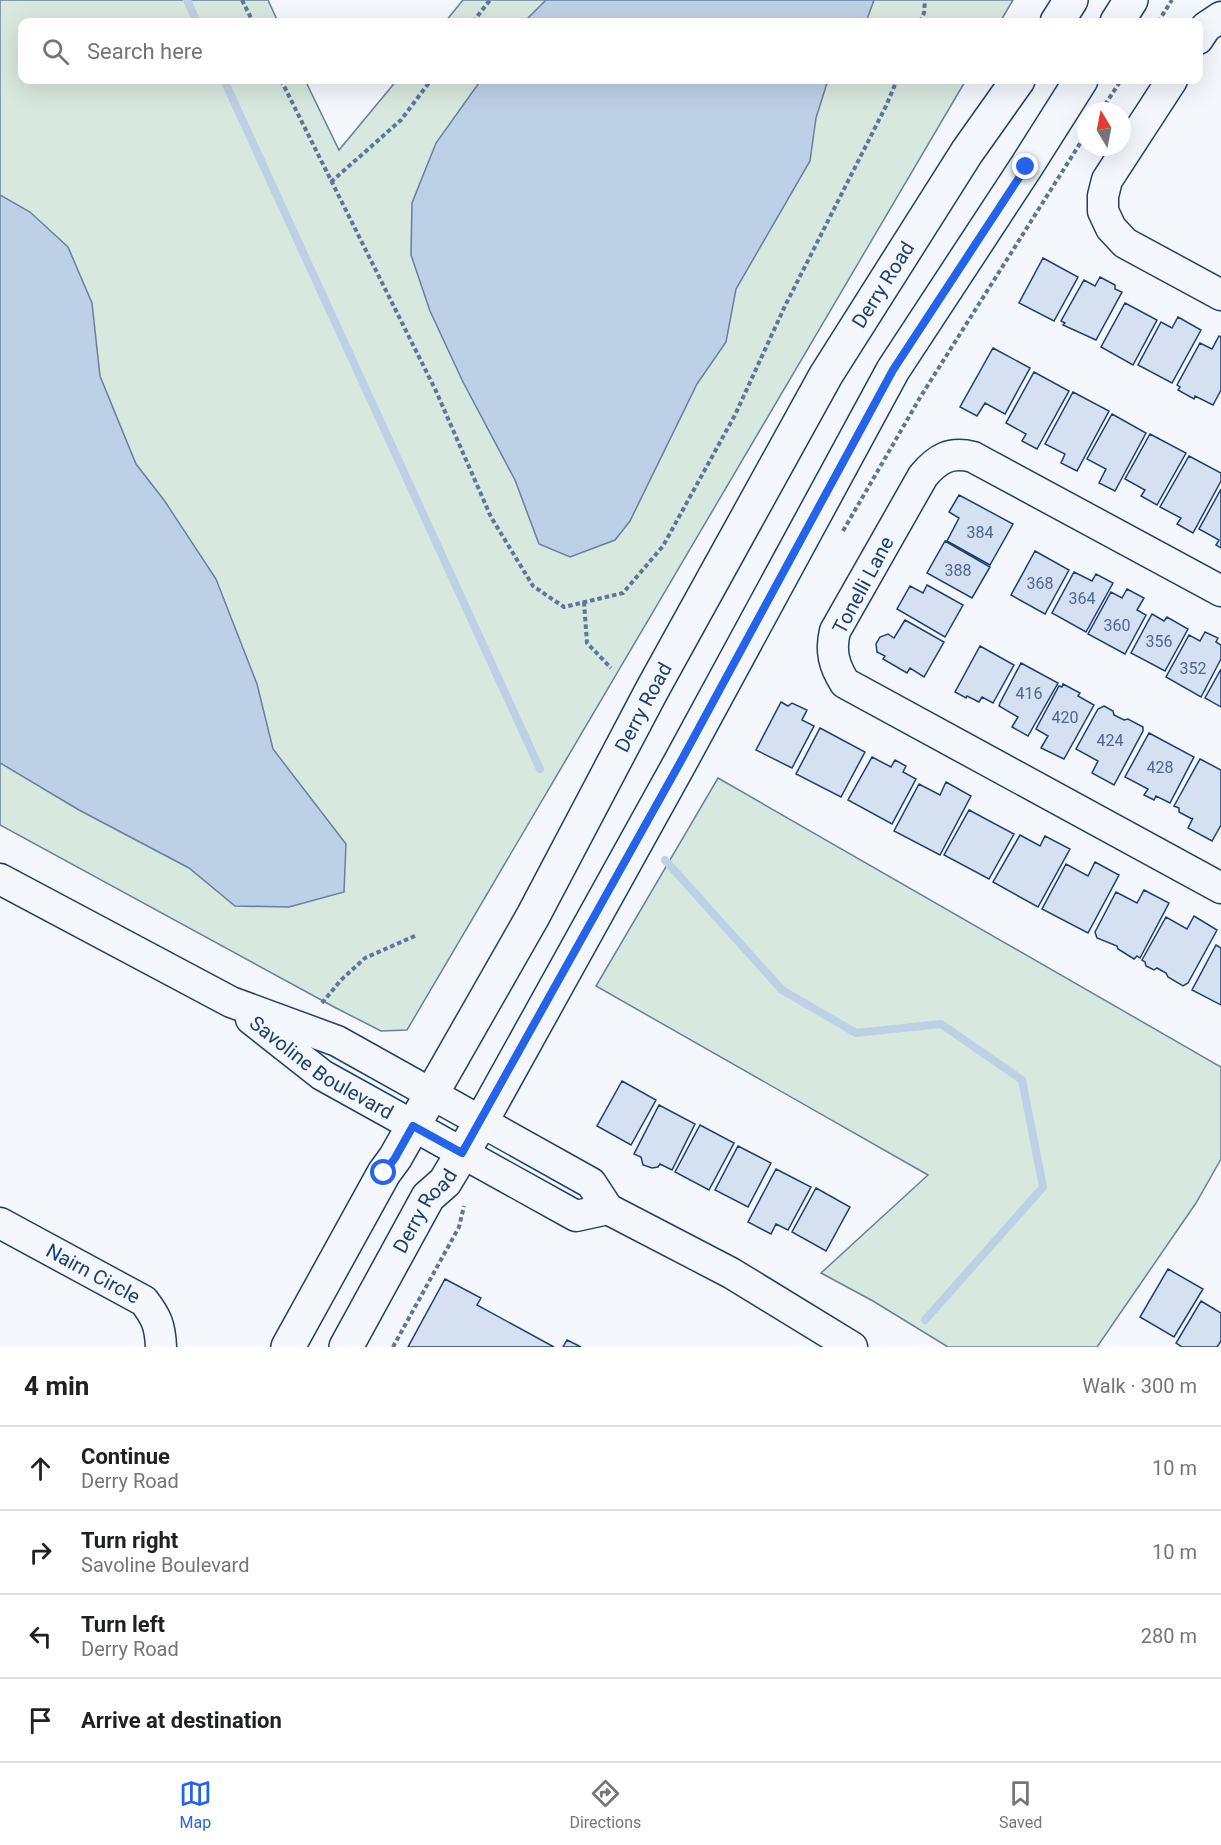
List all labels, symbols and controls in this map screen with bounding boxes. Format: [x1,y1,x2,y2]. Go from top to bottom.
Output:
search box [18,18,1203,84]
icon: search [39,35,72,68]
text: Search here [87,39,203,64]
north arrow [1077,102,1131,156]
route end [1012,153,1038,179]
street label: Derry Road [847,237,919,332]
house number: 384 [967,523,993,542]
street label: Tonelli Lane [827,532,899,638]
house number: 388 [945,561,971,580]
house number: 368 [1027,574,1053,593]
house number: 364 [1069,589,1095,608]
house number: 360 [1104,616,1130,635]
house number: 356 [1146,632,1172,651]
street label: Derry Road [610,658,677,756]
house number: 352 [1180,659,1206,678]
house number: 416 [1016,684,1042,703]
house number: 420 [1052,708,1078,727]
house number: 424 [1097,731,1123,750]
house number: 428 [1147,758,1173,777]
street label: Savoline Boulevard [245,1011,398,1124]
route start [370,1159,396,1185]
street label: Derry Road [388,1164,462,1257]
street label: Nairn Circle [42,1238,144,1309]
text: 4 min [24,1371,89,1401]
text: Walk · 300 m [1082,1374,1197,1398]
text: Continue [81,1444,170,1469]
icon: ahead [24,1452,57,1485]
text: 10 m [1152,1456,1197,1480]
text: Derry Road [81,1469,179,1493]
text: Turn right [81,1528,178,1553]
icon: right [24,1536,57,1569]
text: 10 m [1152,1540,1197,1564]
text: Savoline Boulevard [81,1553,249,1577]
text: Turn left [81,1612,165,1637]
icon: left [24,1620,57,1653]
text: 280 m [1141,1624,1197,1648]
text: Derry Road [81,1637,179,1661]
icon: arrive [24,1704,57,1737]
text: Arrive at destination [81,1708,282,1733]
tab: Map [179,1777,212,1832]
tab: Directions [569,1777,641,1832]
tab: Saved [999,1777,1042,1832]

